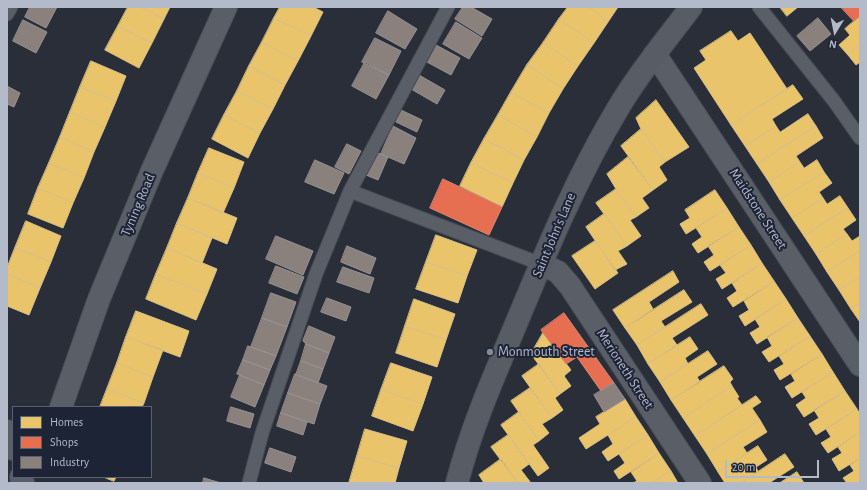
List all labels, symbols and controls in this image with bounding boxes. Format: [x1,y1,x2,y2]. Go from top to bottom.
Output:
north arrow [815,12,855,52]
text: N [828,38,838,50]
street label: Maidstone Street [726,165,790,253]
street label: Tyning Road [117,171,159,239]
street label: Saint John's Lane [529,190,579,280]
street label: Merioneth Street [593,326,657,412]
place label: Monmouth Street [498,344,595,360]
marker: Monmouth Street [485,347,495,357]
legend [12,406,152,478]
text: Homes [50,416,83,428]
text: Shops [50,436,78,448]
scale bar [727,452,821,478]
text: Industry [50,456,89,468]
text: 20 m [732,461,755,473]

